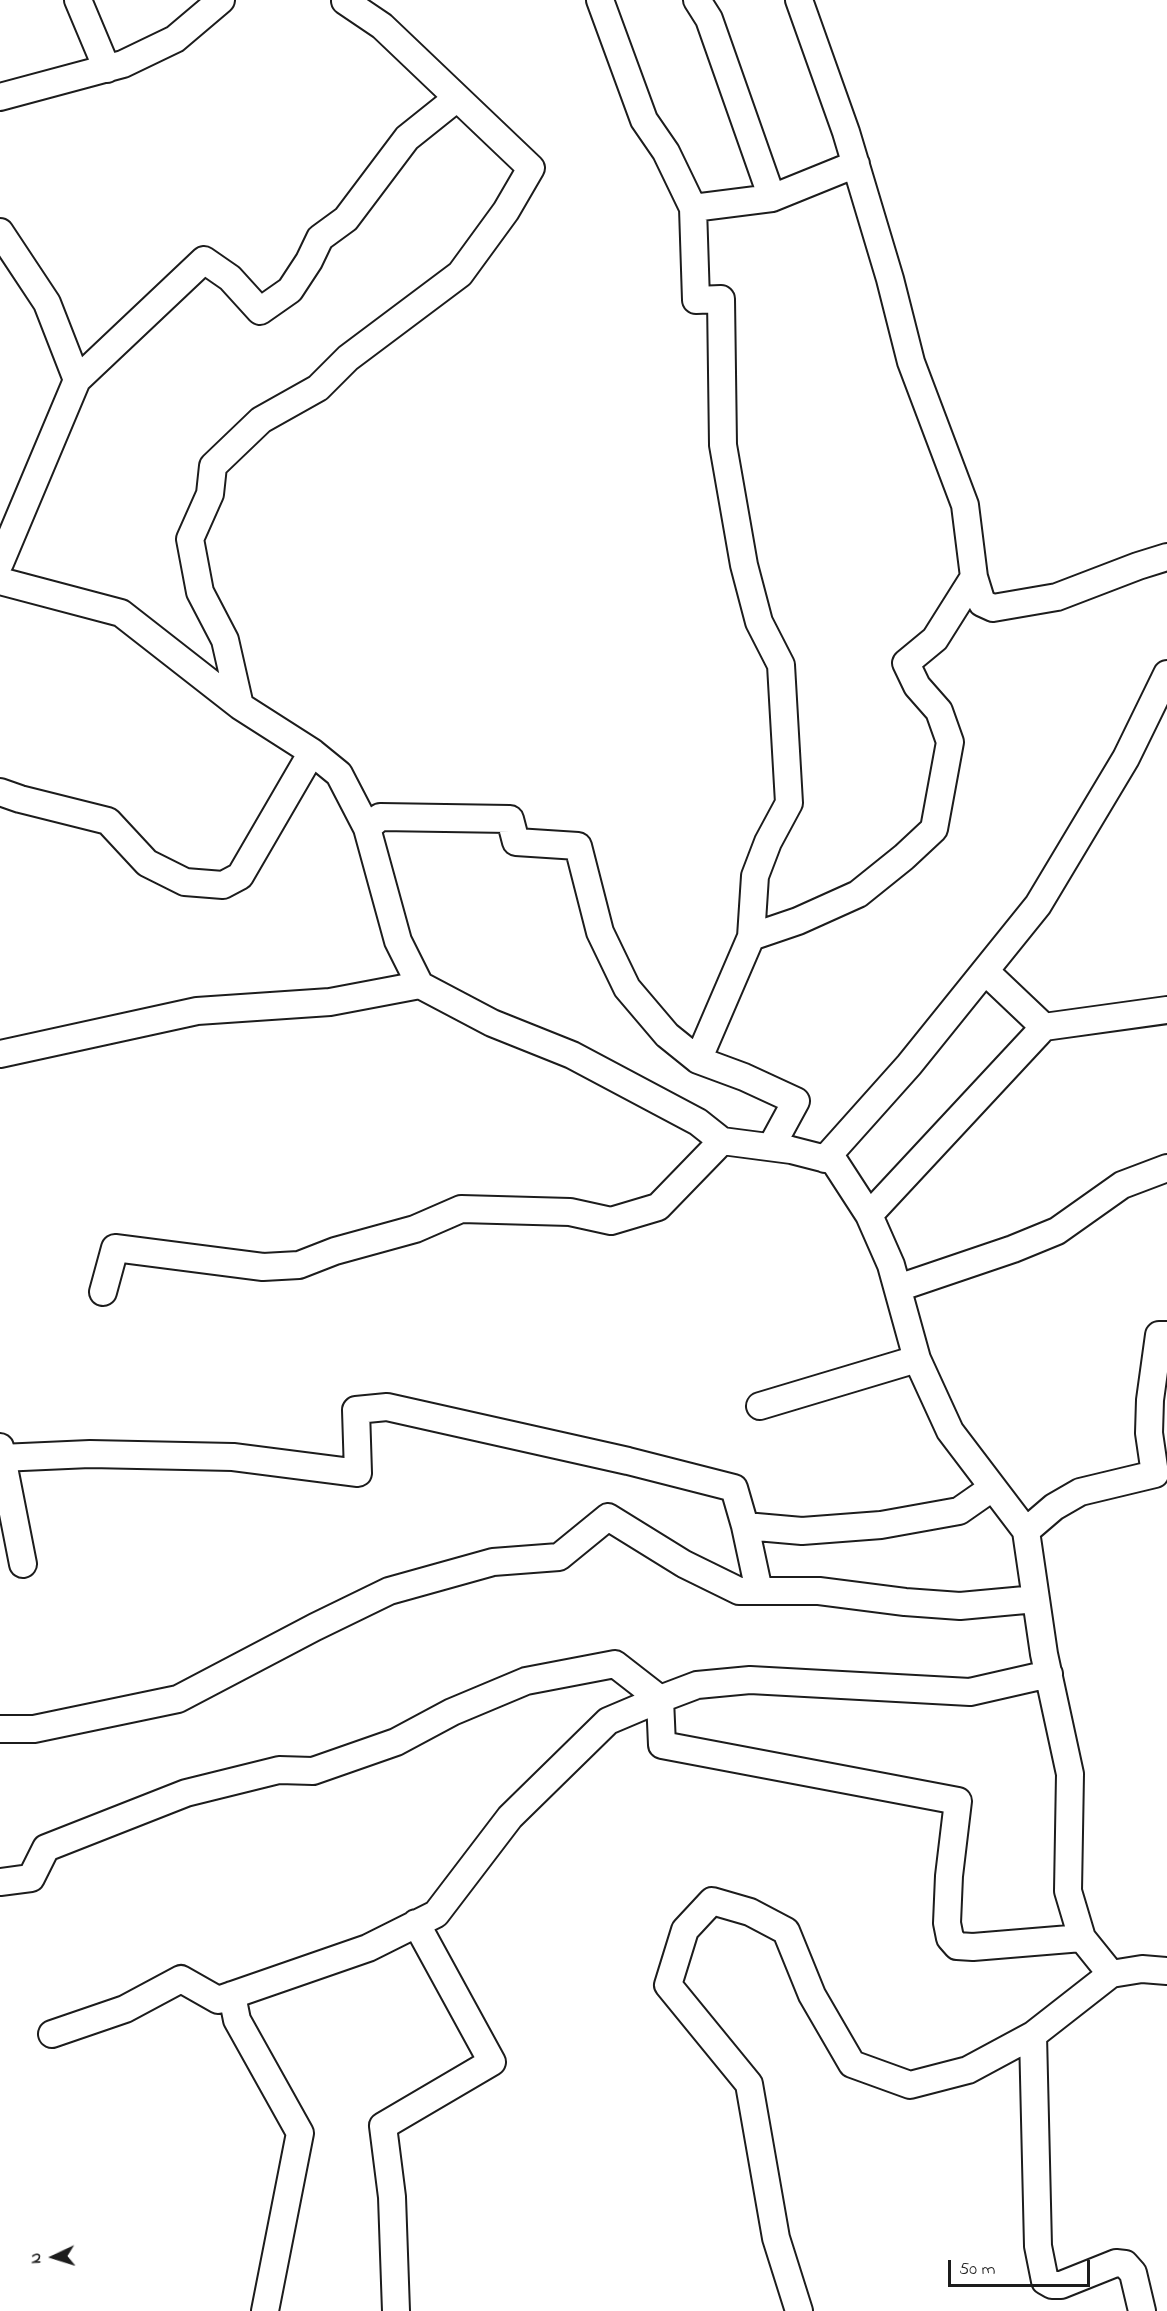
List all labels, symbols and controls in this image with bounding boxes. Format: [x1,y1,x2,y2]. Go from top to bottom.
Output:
north arrow [24,2227,84,2287]
scale bar [951,2248,1094,2286]
text: N [24,2252,48,2264]
text: 50 m [959,2257,996,2283]

